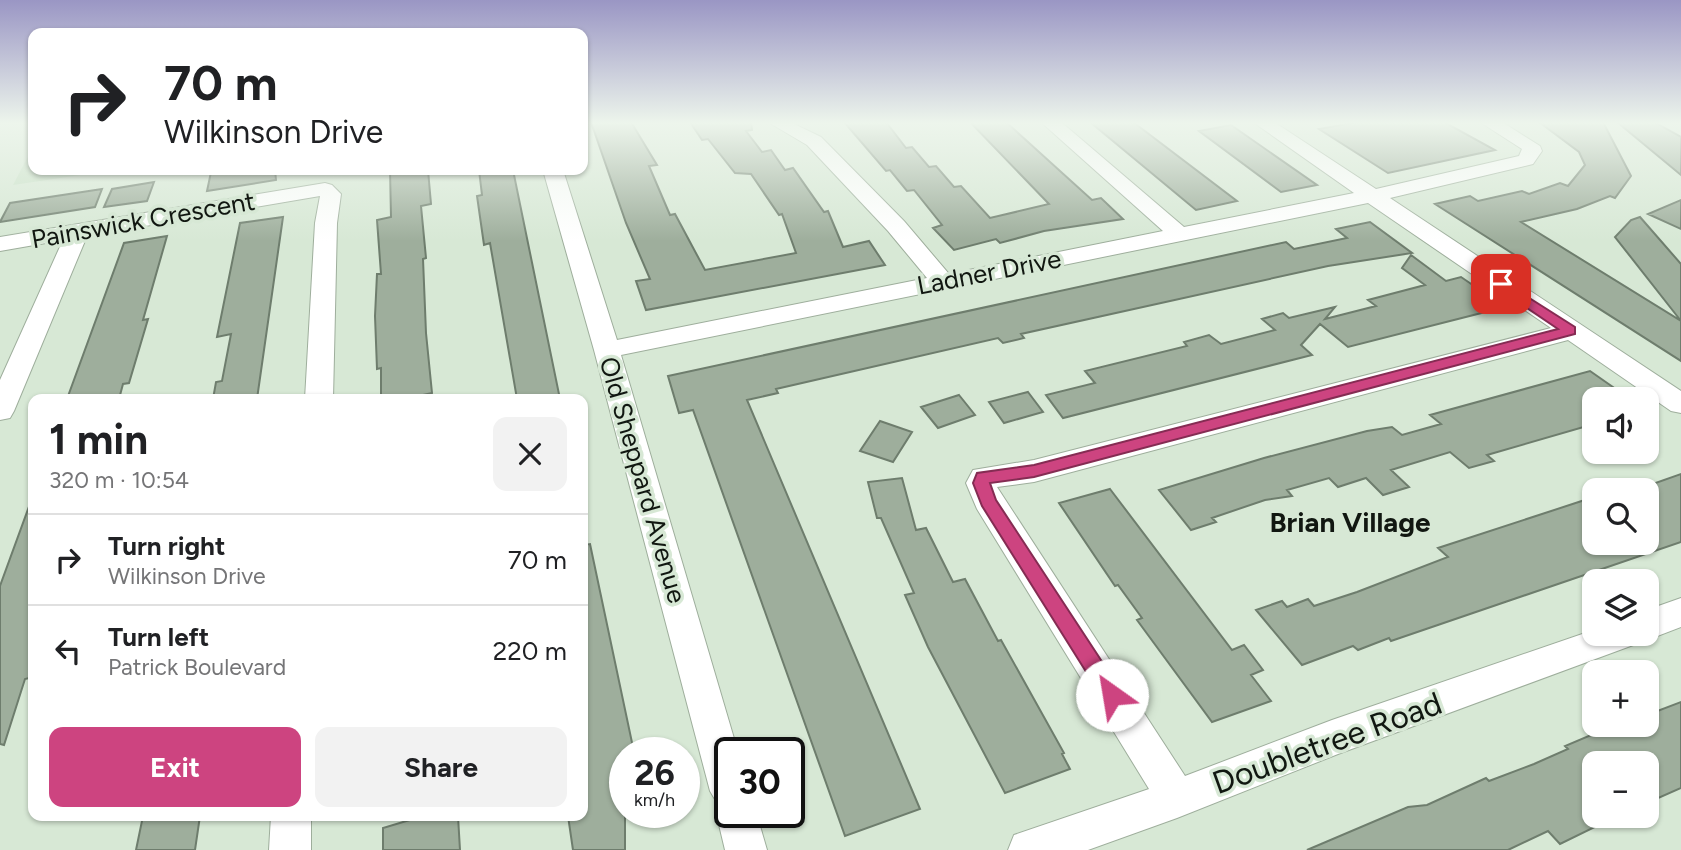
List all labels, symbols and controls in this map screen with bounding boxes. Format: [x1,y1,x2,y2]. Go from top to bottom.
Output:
text: 70 m [164,53,277,112]
icon: right [49,56,140,147]
text: Wilkinson Drive [164,113,383,151]
street label: Painswick Crescent [29,185,258,255]
street label: Ladner Drive [914,242,1064,302]
pin [1471,254,1531,314]
icon: arrive [1482,265,1520,303]
street label: Old Sheppard Avenue [593,353,693,607]
map controls [1582,387,1659,828]
button: sound [1582,387,1659,464]
text: 1 min [49,414,148,465]
button: close [493,417,567,491]
text: 320 m · 10:54 [49,466,189,494]
button: search [1582,478,1659,555]
district label: Brian Village [1269,505,1431,539]
text: Turn right [108,530,225,562]
icon: right [49,541,87,579]
text: 70 m [508,544,567,576]
text: Wilkinson Drive [108,562,266,590]
button: layers [1582,569,1659,646]
text: Turn left [108,621,209,653]
icon: left [49,632,87,670]
text: 220 m [493,635,567,667]
text: Patrick Boulevard [108,653,286,681]
position arrow [1075,658,1149,732]
button: + [1582,660,1659,737]
street label: Doubletree Road [1207,684,1447,802]
button: Exit [49,727,301,807]
button: Share [315,727,567,807]
speed limit sign: 30 [714,737,805,828]
button: − [1582,751,1659,828]
text: 26 [634,752,675,794]
text: km/h [634,789,675,811]

